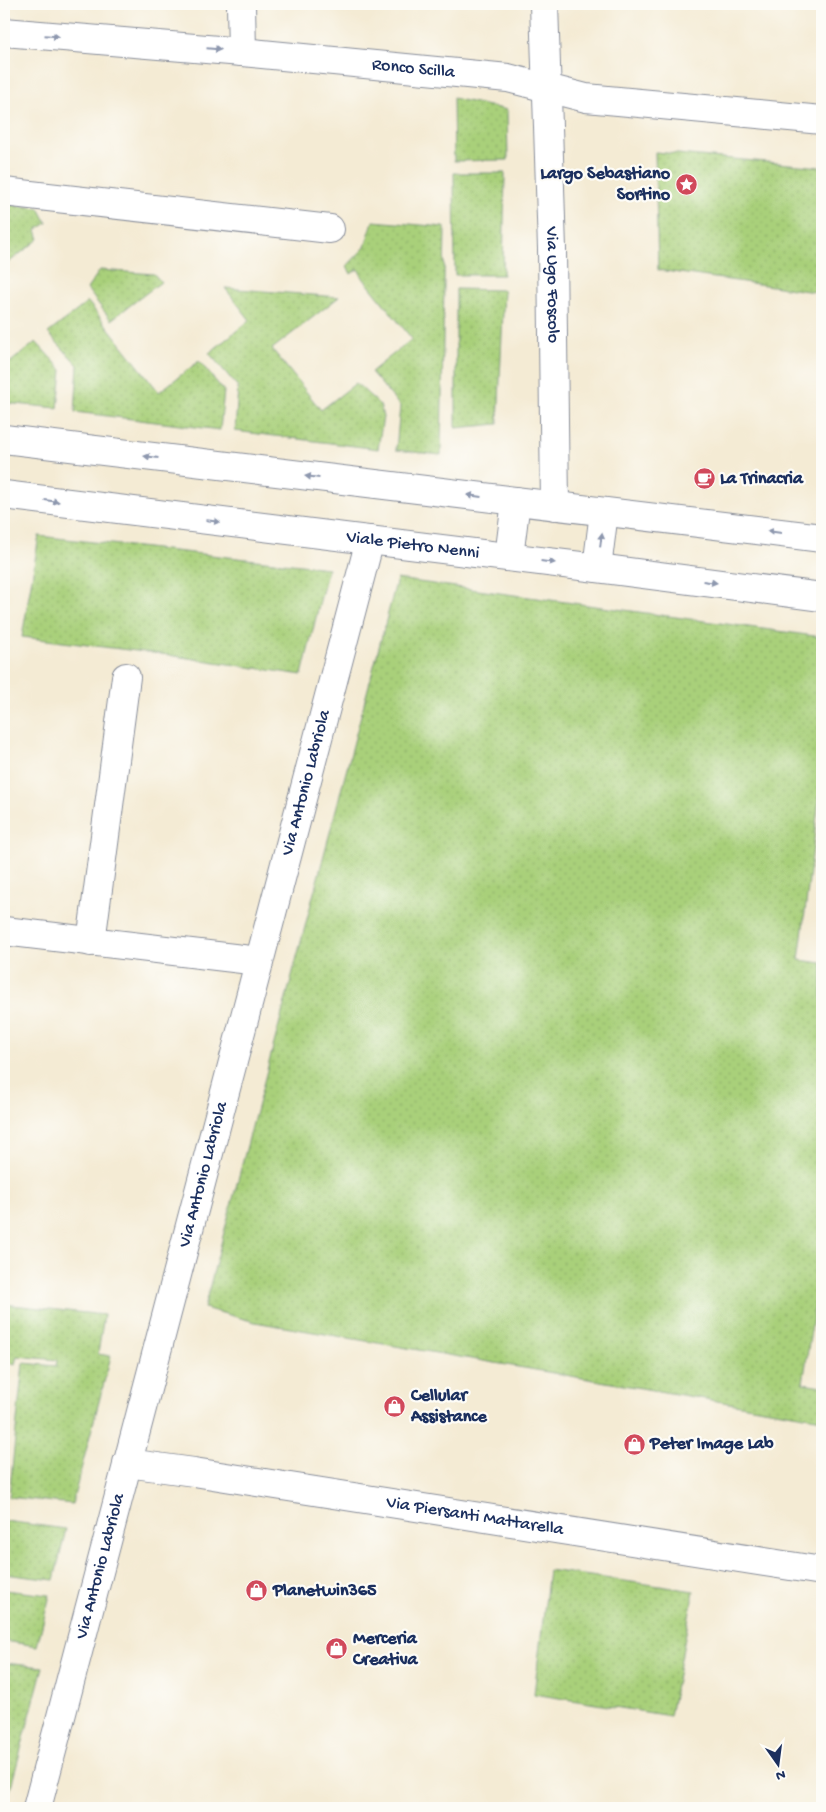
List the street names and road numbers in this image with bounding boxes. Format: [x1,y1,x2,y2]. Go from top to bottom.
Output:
street label: Ronco Scilla [371,54,457,83]
street label: Via Ugo Foscolo [541,225,564,343]
street label: Viale Pietro Nenni [344,527,481,564]
street label: Via Antonio Labriola [277,707,336,859]
street label: Via Antonio Labriola [174,1098,233,1251]
street label: Via Antonio Labriola [71,1490,130,1642]
street label: Via Piersanti Mattarella [384,1492,566,1541]

